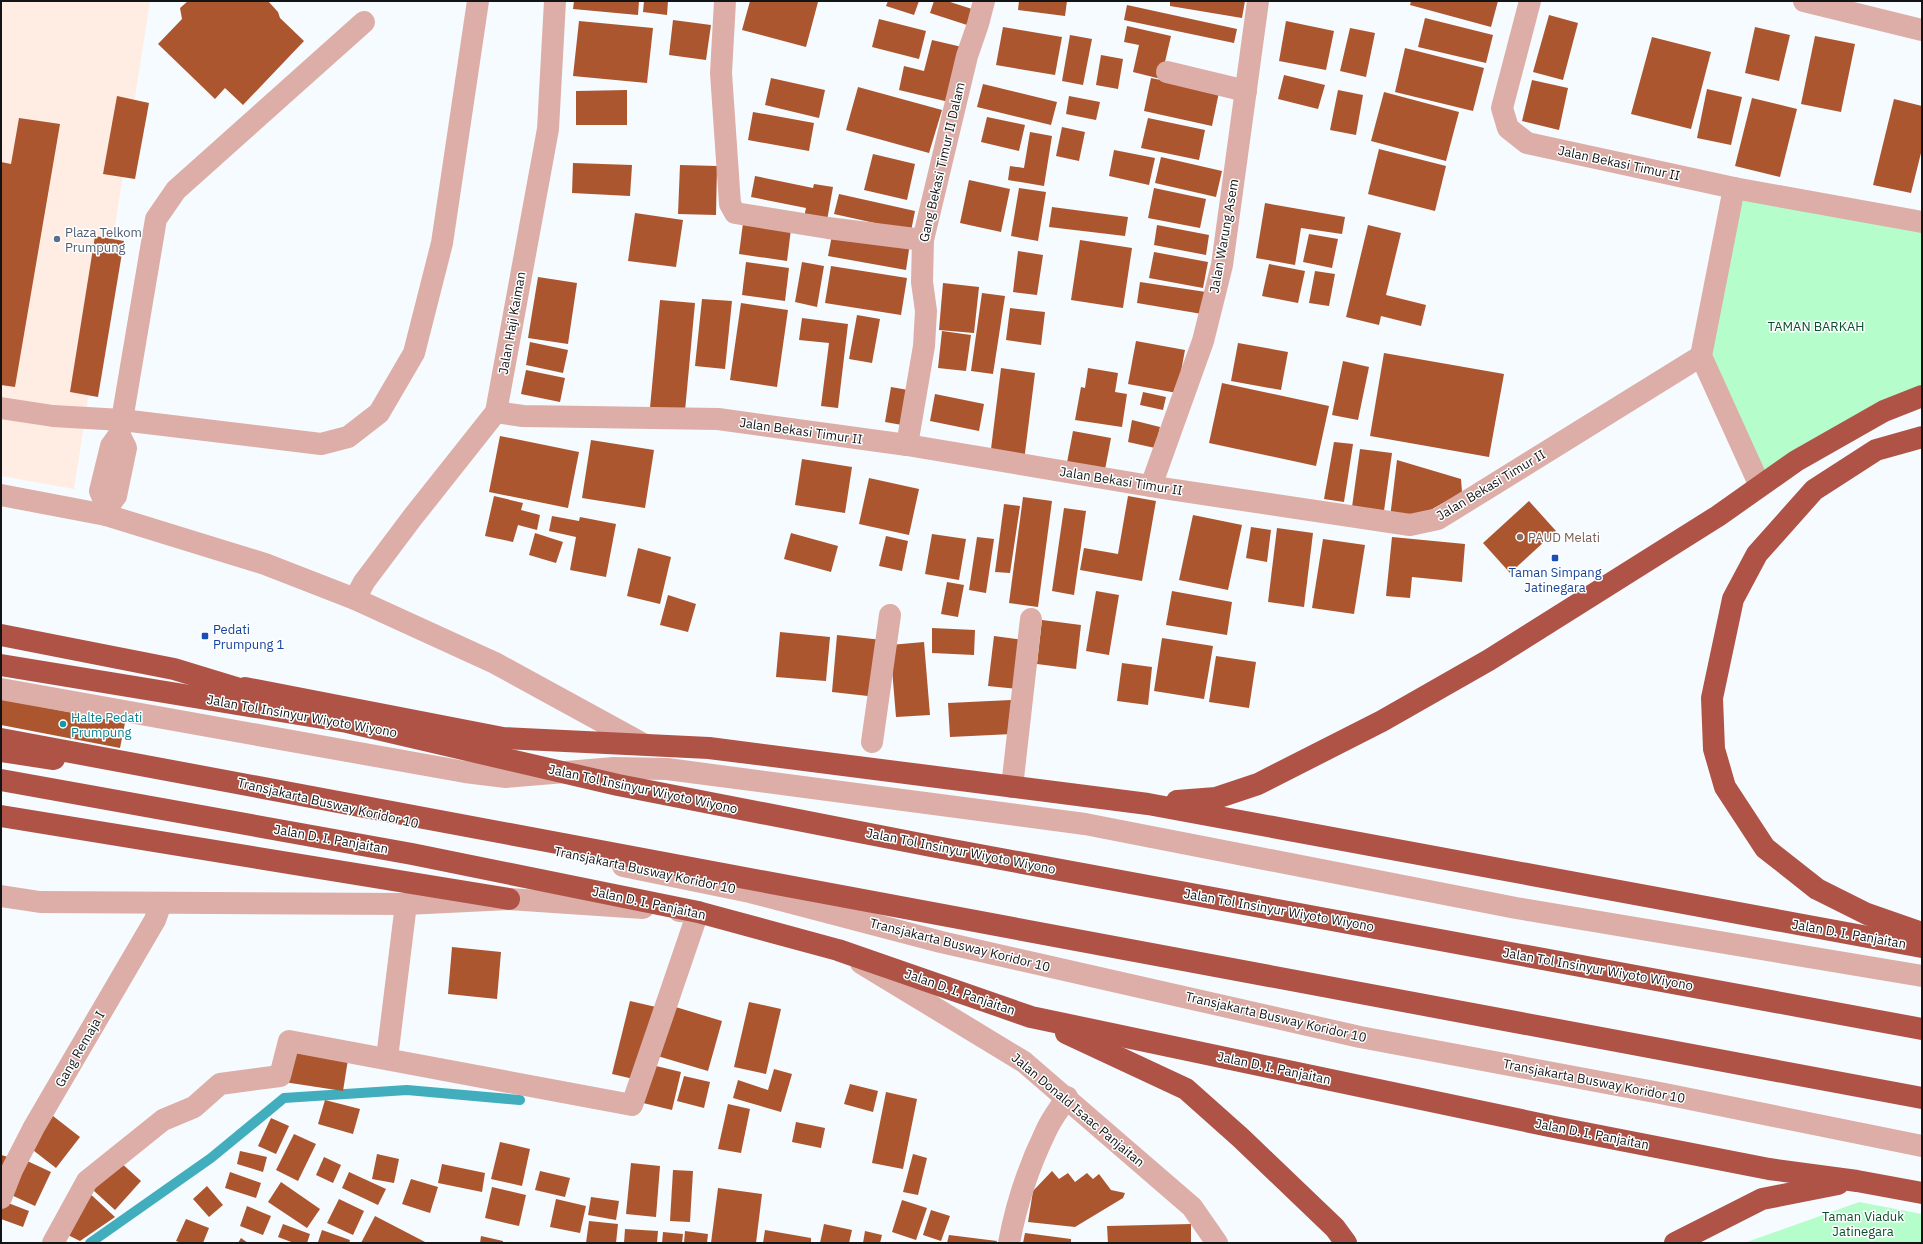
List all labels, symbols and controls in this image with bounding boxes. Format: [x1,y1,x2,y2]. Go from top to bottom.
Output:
street label: Gang Bekasi Timur II Dalam [915,80,969,244]
street label: Jalan Bekasi Timur II [1557,142,1681,184]
street label: Jalan Warung Asem [1206,178,1242,294]
place label: Plaza Telkom Prumpung [65,224,142,256]
marker: Plaza Telkom Prumpung [52,234,62,244]
street label: Jalan Haji Kaiman [495,270,529,376]
park label: TAMAN BARKAH [1768,318,1864,335]
street label: Jalan Bekasi Timur II [738,414,864,448]
street label: Jalan Bekasi Timur II [1433,446,1549,524]
street label: Jalan Bekasi Timur II [1058,463,1184,499]
place label: PAUD Melati [1528,529,1600,546]
marker: PAUD Melati [1515,532,1525,542]
marker: Taman Simpang Jatinegara [1550,553,1560,563]
place label: Taman Simpang Jatinegara [1508,564,1602,596]
place label: Pedati Prumpung 1 [213,621,284,653]
marker: Pedati Prumpung 1 [200,631,210,641]
street label: Jalan Tol Insinyur Wiyoto Wiyono [206,691,398,741]
place label: Halte Pedati Prumpung [71,709,142,741]
marker: Halte Pedati Prumpung [58,719,68,729]
street label: Jalan Tol Insinyur Wiyoto Wiyono [547,761,739,817]
street label: Transjakarta Busway Koridor 10 [236,774,420,832]
street label: Jalan D. I. Panjaitan [273,821,389,857]
street label: Jalan Tol Insinyur Wiyoto Wiyono [865,824,1057,878]
street label: Transjakarta Busway Koridor 10 [553,842,738,898]
street label: Jalan D. I. Panjaitan [591,883,707,923]
street label: Jalan Tol Insinyur Wiyoto Wiyono [1183,885,1375,935]
street label: Transjakarta Busway Koridor 10 [868,914,1052,976]
street label: Jalan D. I. Panjaitan [1791,916,1907,952]
street label: Jalan Tol Insinyur Wiyoto Wiyono [1502,944,1694,994]
street label: Jalan D. I. Panjaitan [903,965,1017,1019]
street label: Transjakarta Busway Koridor 10 [1184,988,1368,1046]
street label: Gang Remaja I [51,1008,109,1090]
street label: Jalan D. I. Panjaitan [1216,1048,1332,1088]
street label: Jalan Donald Isaac Panjaitan [1008,1049,1148,1171]
street label: Transjakarta Busway Koridor 10 [1501,1055,1687,1107]
street label: Jalan D. I. Panjaitan [1534,1115,1650,1153]
park label: Taman Viaduk Jatinegara [1822,1208,1904,1240]

